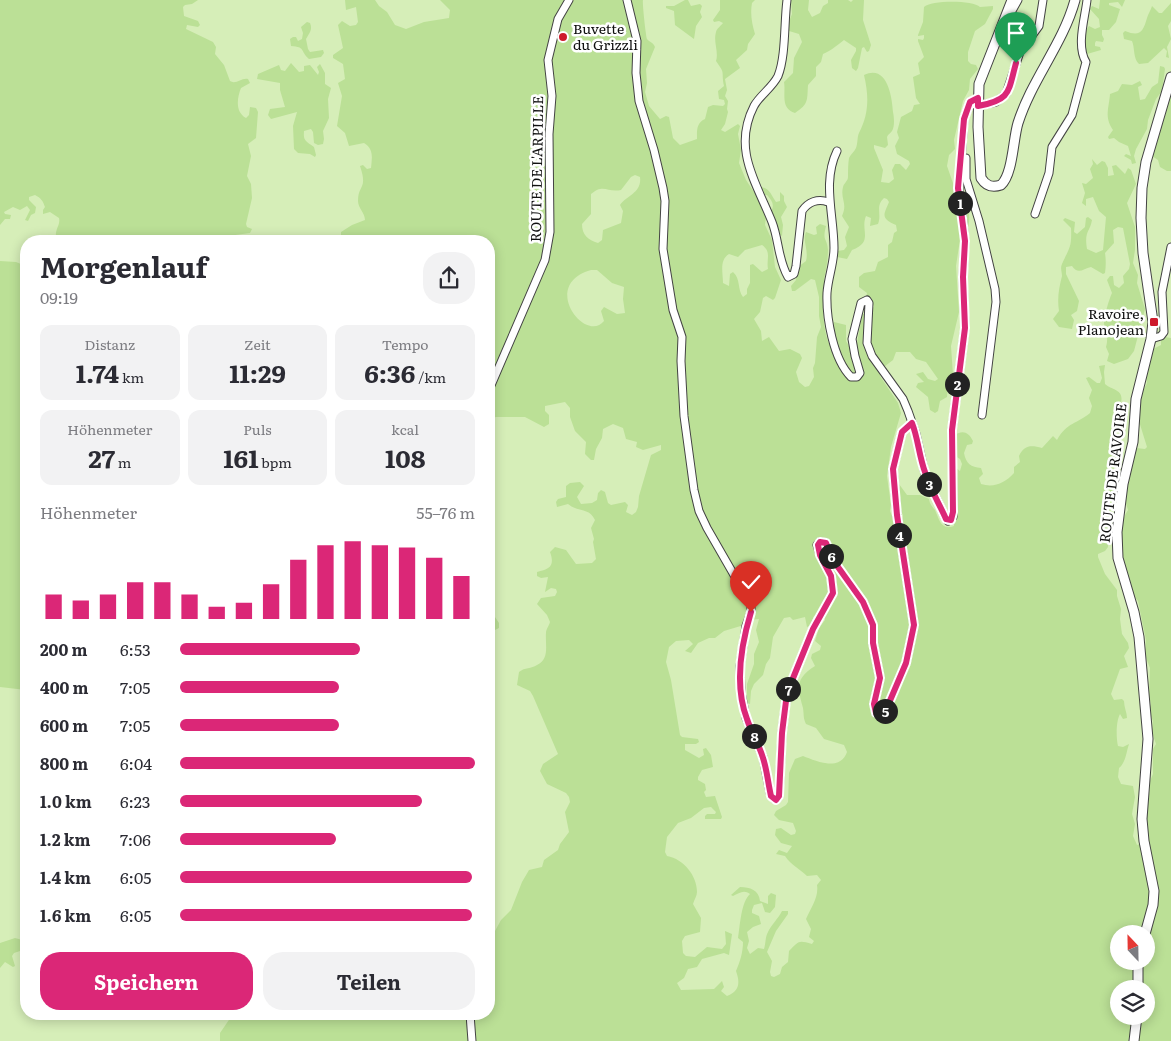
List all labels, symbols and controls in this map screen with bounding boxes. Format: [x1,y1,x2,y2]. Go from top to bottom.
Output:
pin [995,12,1037,63]
place label: Buvette du Grizzli [573,18,638,54]
icon: arrive [1002,19,1030,47]
marker: Buvette du Grizzli [557,31,569,43]
street label: ROUTE DE L'ARPILLE [525,96,547,242]
pin: 1 [948,190,972,216]
text: 1 [958,193,963,213]
text: Morgenlauf [40,245,208,287]
button: share [423,252,475,304]
text: 09:19 [40,285,78,309]
place label: Ravoire, Planojean [1078,303,1144,339]
marker: Ravoire, Planojean [1148,316,1160,328]
text: Distanz [85,334,135,354]
text: Zeit [244,334,271,354]
text: Tempo [382,334,429,354]
text: 1.74 [76,354,119,391]
text: 11:29 [229,354,286,391]
text: 6:36 [364,354,415,391]
text: km [119,367,144,387]
text: /km [415,367,446,387]
pin: 2 [944,372,970,396]
text: 2 [954,374,961,394]
street label: ROUTE DE RAVOIRE [1094,402,1130,544]
text: Höhenmeter [67,419,152,439]
text: Puls [243,419,272,439]
text: kcal [391,419,419,439]
text: 27 [88,439,115,476]
text: 161 [223,439,259,476]
text: 108 [385,439,425,476]
text: m [115,452,131,472]
text: bpm [259,452,292,472]
pin: 3 [916,472,942,496]
text: 3 [926,474,933,494]
text: Höhenmeter [40,500,137,524]
text: 55–76 m [416,500,475,524]
pin: 4 [886,522,912,548]
text: 4 [895,525,904,545]
pin: 6 [818,544,844,568]
text: 6 [827,546,836,566]
pin [730,561,772,612]
icon: check [737,568,765,596]
text: 200 m [40,637,87,661]
text: 6:53 [120,637,151,661]
text: 400 m [40,675,89,699]
text: 7:05 [120,675,151,699]
pin: 7 [776,676,800,702]
text: 7 [785,679,792,699]
pin: 5 [872,698,898,724]
text: 5 [882,701,889,721]
text: 600 m [40,713,88,737]
text: 7:05 [120,713,151,737]
pin: 8 [742,724,766,748]
text: 8 [750,726,759,746]
text: 800 m [40,751,88,775]
text: 6:04 [120,751,152,775]
text: 1.0 km [40,789,92,813]
text: 6:23 [120,789,151,813]
text: 1.2 km [40,827,90,851]
text: 7:06 [120,827,151,851]
text: 1.4 km [40,865,91,889]
text: 6:05 [120,865,151,889]
text: 1.6 km [40,903,91,927]
text: 6:05 [120,903,151,927]
north arrow [1110,925,1155,970]
map controls [1110,925,1155,1025]
button: Speichern [40,952,253,1010]
button: Teilen [263,952,475,1010]
button: layers [1110,980,1155,1025]

